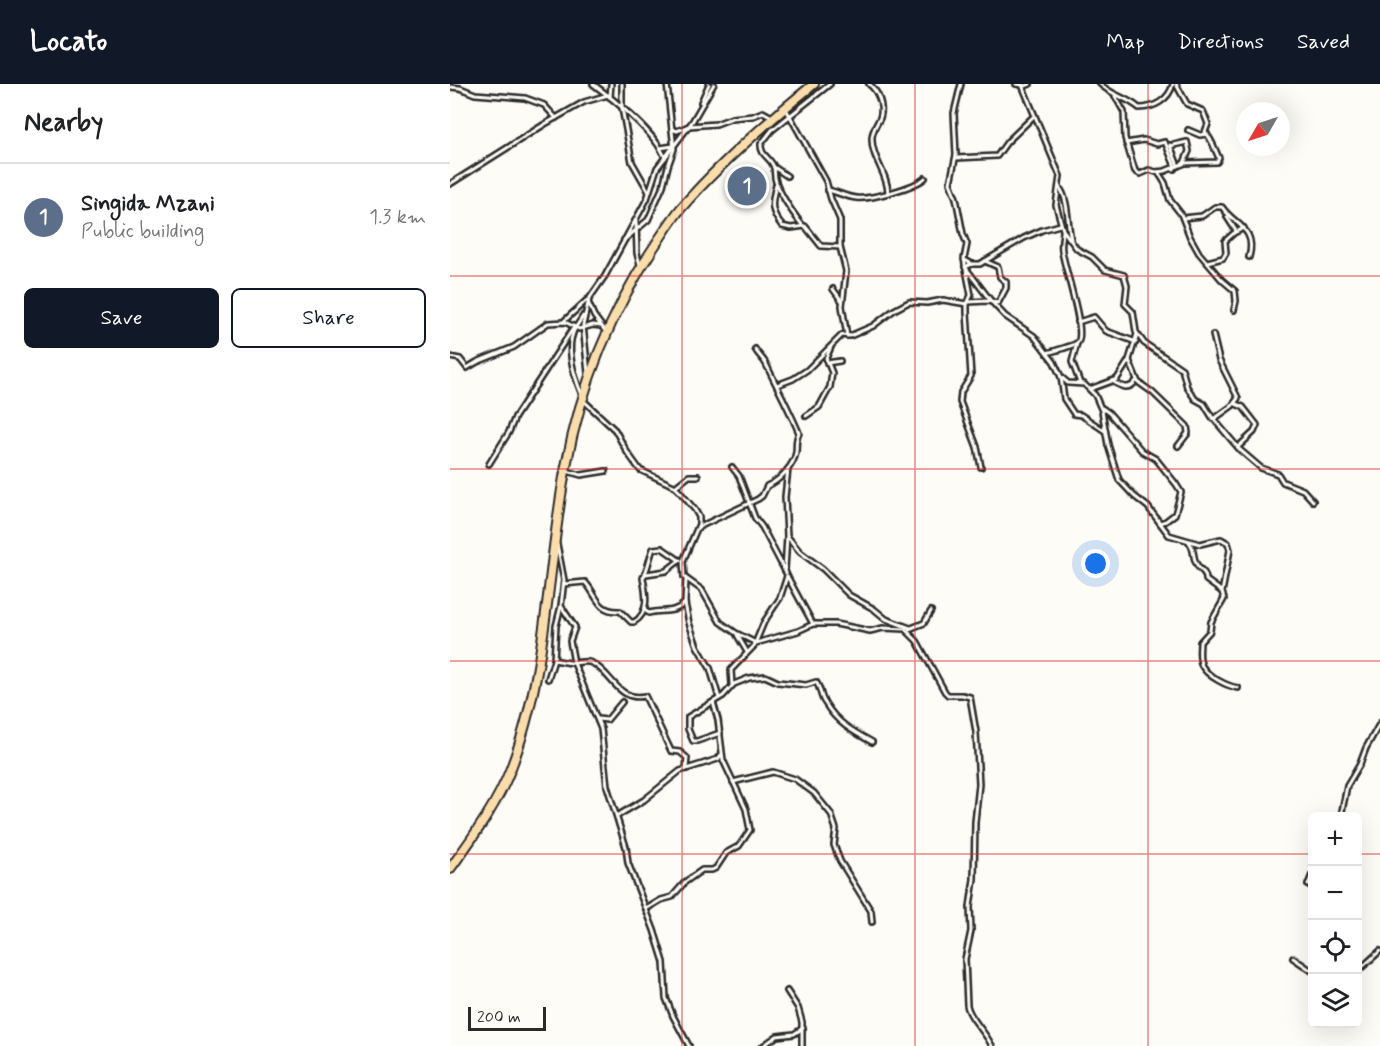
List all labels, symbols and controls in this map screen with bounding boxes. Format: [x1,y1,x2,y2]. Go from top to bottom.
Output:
text: Locato [30,24,107,61]
text: Map [1106,28,1145,56]
text: Directions [1178,28,1264,56]
text: Saved [1297,28,1350,56]
north arrow [1236,102,1290,156]
text: Nearby [24,106,103,140]
pin: 1 [728,164,766,208]
text: Singida Mzani [81,190,215,218]
text: 1 [39,204,48,231]
text: 1.3 km [369,204,426,231]
text: Public building [81,218,204,245]
button: Save [24,288,219,348]
button: Share [231,288,426,348]
your location [1081,549,1110,578]
map controls [1308,812,1362,1028]
button: + [1308,812,1362,866]
button: − [1308,866,1362,920]
button: locate [1308,920,1362,974]
button: layers [1308,974,1362,1028]
scale bar [468,1004,546,1032]
text: 200 m [477,1007,521,1028]

